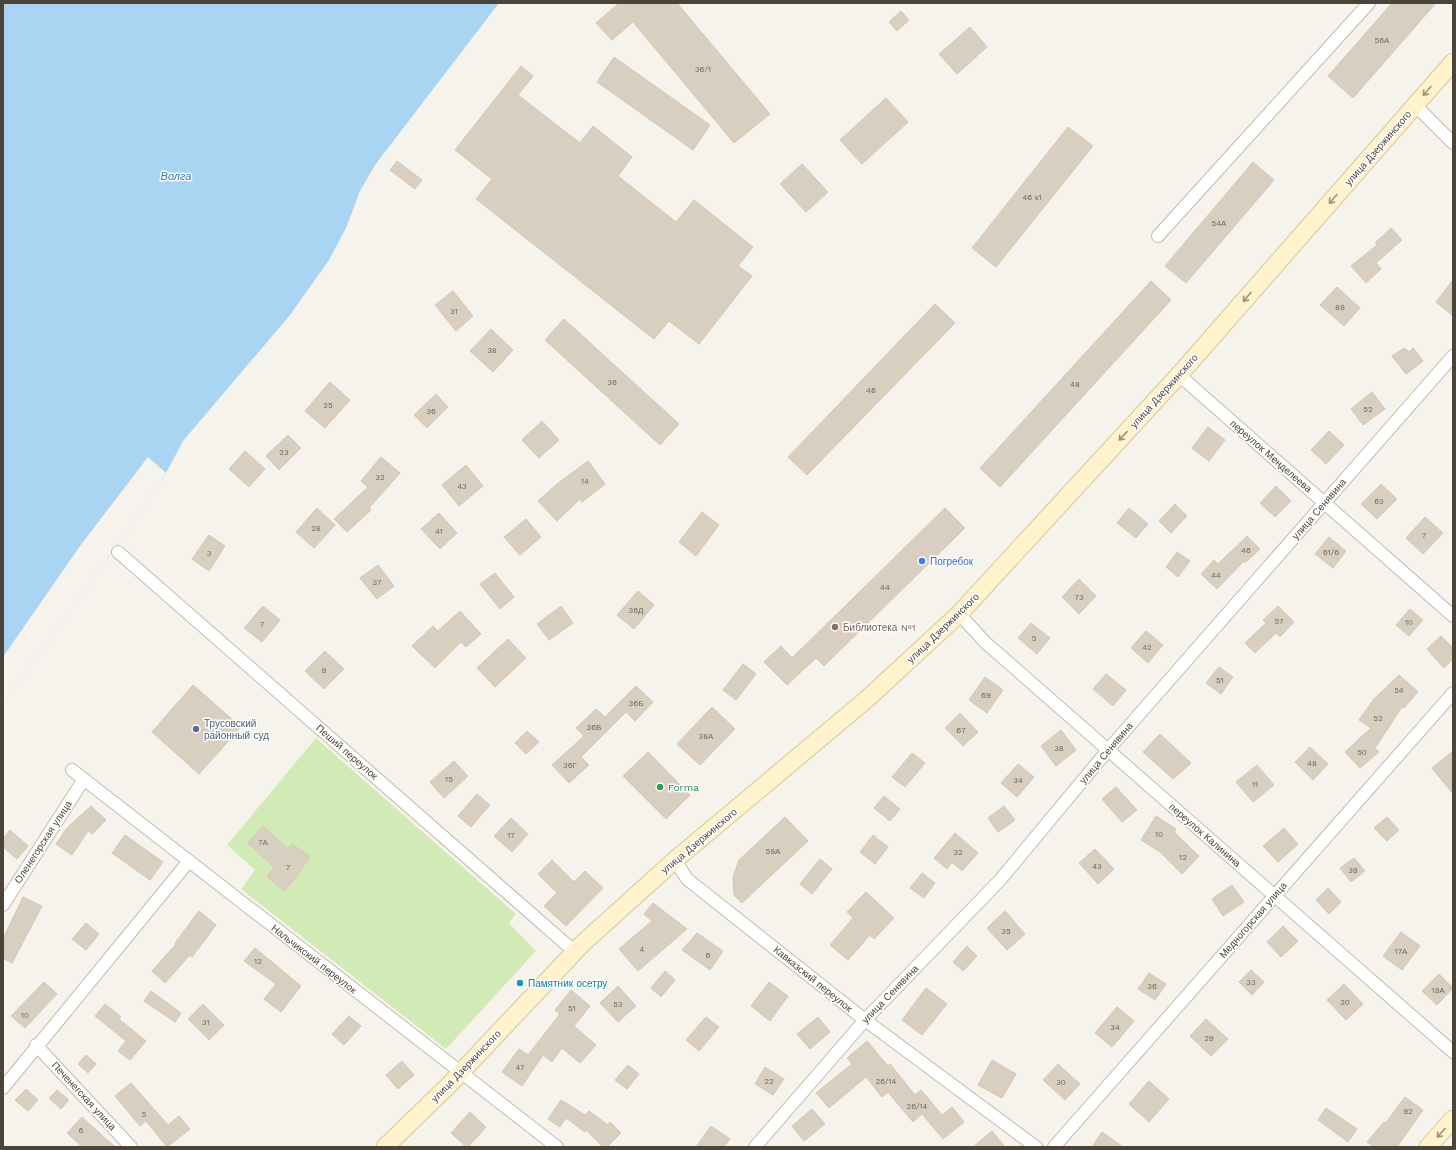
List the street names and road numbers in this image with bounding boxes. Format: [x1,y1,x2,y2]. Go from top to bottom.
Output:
street label: улица Дзержинского [1343,108,1414,188]
street label: улица Дзержинского [1128,352,1200,430]
street label: переулок Менделеева [1228,418,1314,495]
street label: улица Сенявина [1290,476,1349,542]
street label: улица Дзержинского [905,591,981,665]
street label: улица Сенявина [1077,720,1135,786]
street label: Пеший переулок [314,722,381,782]
street label: Оленегорская улица [12,798,74,885]
street label: переулок Калинина [1167,801,1243,869]
street label: улица Дзержинского [659,806,739,876]
street label: Медногорская улица [1217,880,1289,960]
street label: Нальчикский переулок [269,922,359,996]
street label: Кавказский переулок [772,944,855,1014]
street label: улица Сенявина [859,962,921,1025]
street label: улица Дзержинского [429,1028,503,1104]
street label: Печенегская улица [50,1060,119,1133]

